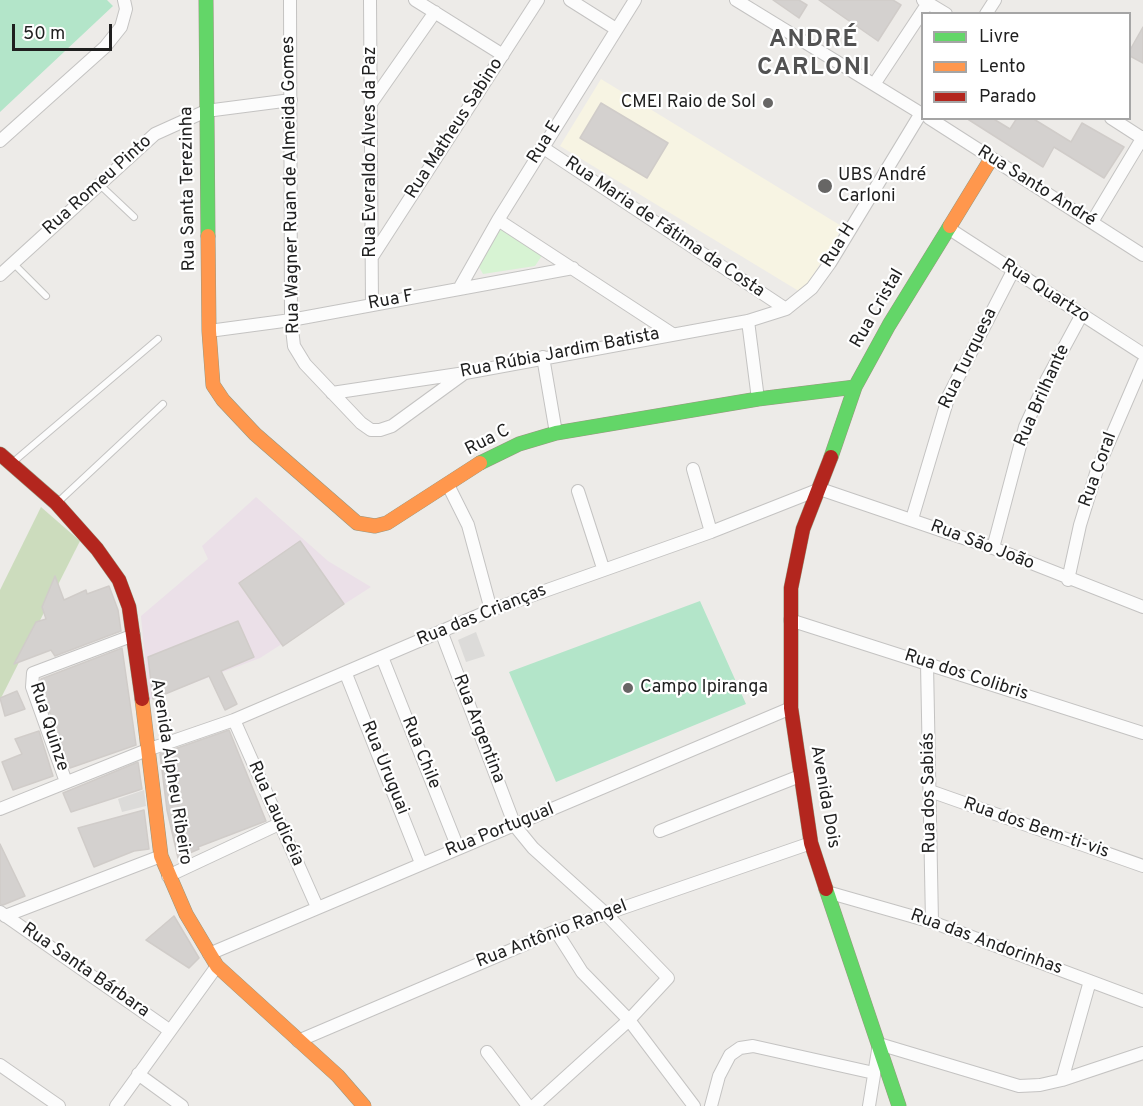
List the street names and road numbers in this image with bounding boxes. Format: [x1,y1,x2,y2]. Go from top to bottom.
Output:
street label: Rua Wagner Ruan de Almeida Gomes [279,36,305,334]
street label: Rua Everaldo Alves da Paz [360,46,382,258]
street label: Rua Matheus Sabino [401,55,509,203]
street label: Rua Santa Terezinha [177,107,201,271]
street label: Rua E [524,118,566,168]
street label: Rua Romeu Pinto [39,131,157,241]
street label: Rua Santo André [973,142,1099,232]
street label: Rua Maria de Fátima da Costa [560,153,768,303]
street label: Rua H [817,220,861,272]
street label: Rua Quartzo [997,255,1093,329]
street label: Rua Cristal [847,266,909,352]
street label: Rua F [367,286,415,316]
street label: Rua Turquesa [935,305,1003,413]
street label: Rua Rúbia Jardim Batista [458,324,662,384]
street label: Rua Brilhante [1011,341,1075,451]
street label: Rua C [462,421,514,461]
street label: Rua Coral [1075,430,1123,510]
street label: Rua São João [927,516,1037,576]
street label: Rua das Crianças [414,580,550,652]
street label: Rua dos Colibris [901,646,1031,706]
street label: Rua Argentina [447,671,509,787]
street label: Avenida Alpheu Ribeiro [145,677,195,867]
street label: Rua Quinze [23,680,73,774]
street label: Rua Chile [396,714,444,792]
street label: Rua Uruguai [355,718,413,818]
street label: Rua dos Sabiás [918,732,942,854]
street label: Avenida Dois [804,744,844,850]
street label: Rua Laudicéia [242,758,308,870]
street label: Rua dos Bem-ti-vis [960,794,1112,864]
street label: Rua Portugual [443,799,557,863]
street label: Rua Antônio Rangel [473,896,631,974]
street label: Rua das Andorinhas [907,905,1065,981]
street label: Rua Santa Bárbara [17,919,153,1023]

